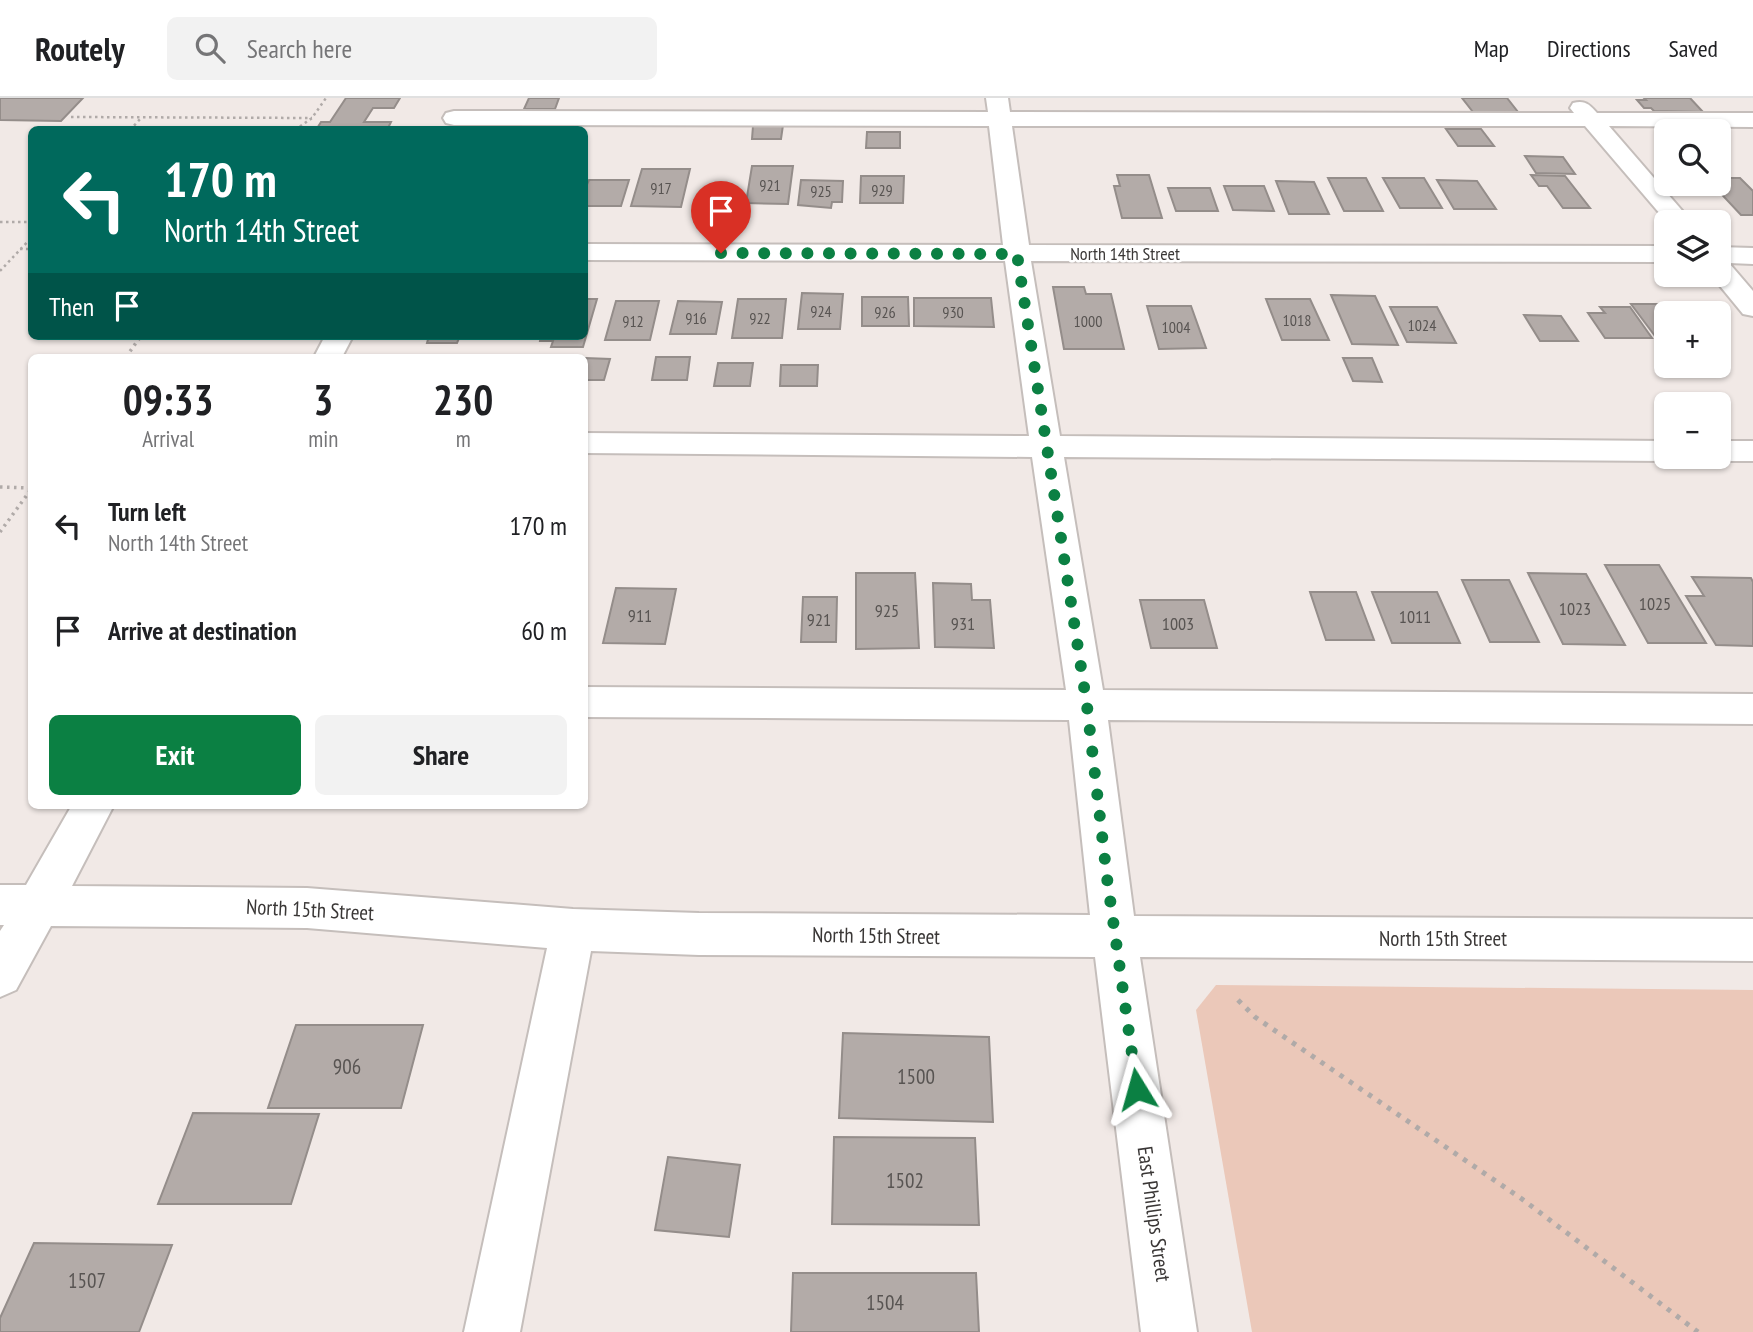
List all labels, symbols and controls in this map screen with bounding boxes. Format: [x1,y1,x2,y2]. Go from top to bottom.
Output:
search box [167,17,657,80]
text: Routely [35,27,125,70]
icon: search [191,29,229,67]
text: Search here [247,32,352,65]
text: Map [1474,33,1509,64]
text: Directions [1547,33,1631,64]
text: Saved [1669,33,1718,64]
map controls [1654,119,1731,469]
button: search [1654,119,1731,196]
text: 170 m [164,147,277,211]
icon: left [49,154,140,245]
house number: 921 [759,175,781,195]
house number: 917 [650,178,672,198]
house number: 929 [871,180,893,200]
pin [691,181,751,253]
house number: 925 [810,181,832,201]
icon: arrive [702,192,740,230]
text: North 14th Street [164,209,359,251]
button: layers [1654,210,1731,287]
street label: North 14th Street [1070,242,1180,265]
icon: arrive [108,287,146,325]
text: Then [49,290,94,323]
house number: 924 [810,301,832,321]
button: + [1654,301,1731,378]
house number: 926 [874,302,896,322]
house number: 930 [942,302,964,322]
house number: 916 [685,308,707,328]
house number: 922 [749,308,771,328]
house number: 1018 [1283,310,1311,330]
house number: 912 [622,311,644,331]
house number: 1000 [1074,311,1102,331]
house number: 1024 [1408,315,1436,335]
house number: 1004 [1162,317,1190,337]
text: 09:33 [123,372,214,427]
text: 3 [313,372,333,427]
text: 230 [433,372,493,427]
button: − [1654,392,1731,469]
text: Arrival [142,424,194,453]
text: min [308,424,338,453]
text: m [456,424,471,453]
text: Turn left [108,495,186,528]
icon: left [49,507,87,545]
text: 170 m [509,509,567,542]
text: North 14th Street [108,528,248,557]
house number: 1025 [1639,592,1671,615]
house number: 1023 [1559,597,1591,620]
house number: 925 [875,599,899,622]
house number: 911 [628,604,652,627]
house number: 1011 [1399,605,1431,628]
house number: 921 [807,608,831,631]
icon: arrive [49,612,87,650]
house number: 931 [951,612,975,635]
house number: 1003 [1162,612,1194,635]
text: Arrive at destination [108,614,297,647]
text: 60 m [521,614,567,647]
button: Exit [49,715,301,795]
button: Share [315,715,567,795]
street label: North 15th Street [245,893,375,926]
street label: North 15th Street [812,921,940,950]
street label: North 15th Street [1379,925,1507,952]
position arrow [1100,1052,1174,1126]
house number: 906 [333,1053,361,1080]
house number: 1500 [897,1063,935,1090]
street label: East Phillips Street [1132,1144,1177,1284]
house number: 1502 [886,1167,924,1194]
house number: 1507 [68,1267,106,1294]
house number: 1504 [866,1289,904,1316]

